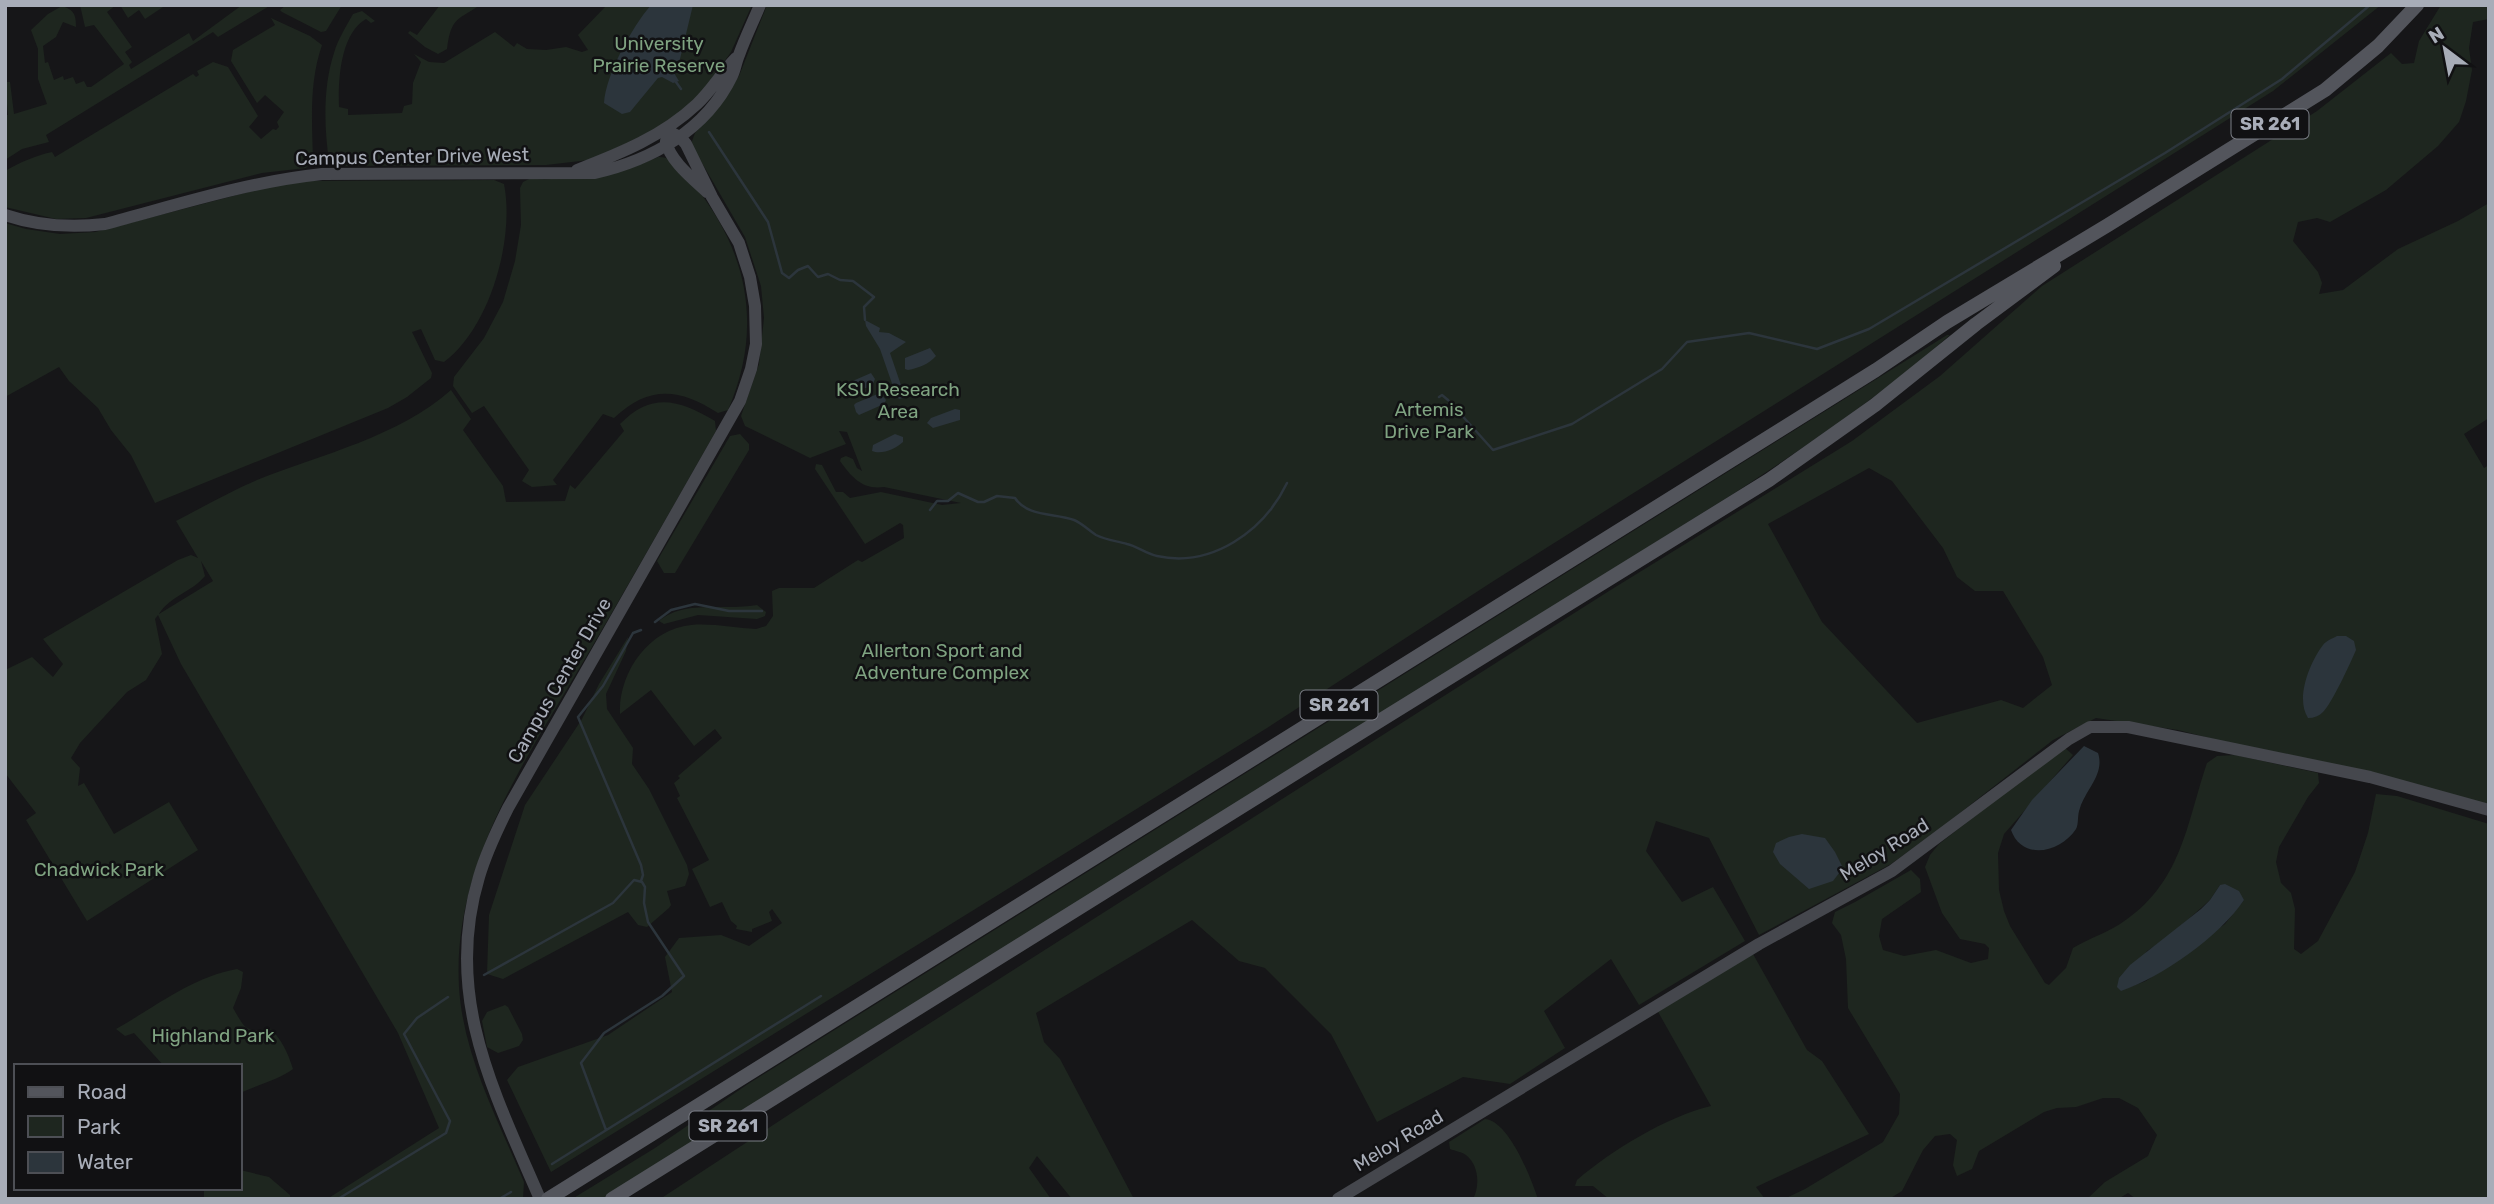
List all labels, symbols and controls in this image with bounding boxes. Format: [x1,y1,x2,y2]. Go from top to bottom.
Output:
north arrow [2410,14,2480,84]
text: N [2424,22,2448,48]
park label: University Prairie Reserve [593,32,725,77]
road number: SR 261 [2232,110,2308,139]
street label: Campus Center Drive West [295,143,530,170]
park label: KSU Research Area [836,378,960,423]
park label: Artemis Drive Park [1384,398,1474,443]
street label: Campus Center Drive [503,594,616,767]
park label: Allerton Sport and Adventure Complex [855,639,1029,684]
road number: SR 261 [1300,690,1378,720]
street label: Meloy Road [1836,813,1933,886]
park label: Chadwick Park [34,858,164,881]
park label: Highland Park [151,1024,275,1047]
legend [14,1064,242,1190]
text: Road [77,1079,127,1104]
street label: Meloy Road [1349,1105,1447,1176]
road number: SR 261 [690,1112,766,1140]
text: Park [77,1114,121,1139]
text: Water [77,1149,133,1174]

